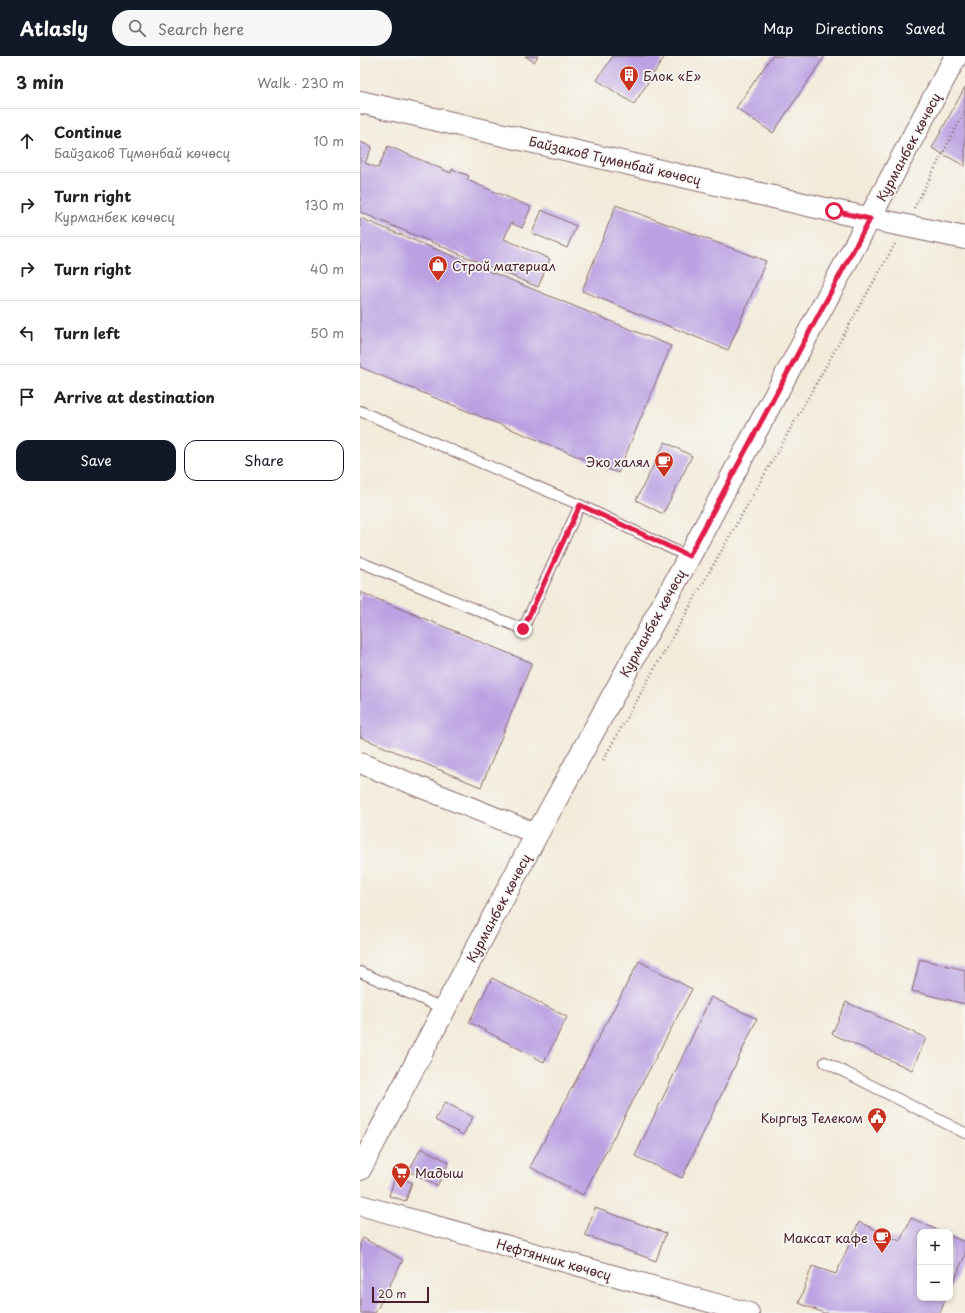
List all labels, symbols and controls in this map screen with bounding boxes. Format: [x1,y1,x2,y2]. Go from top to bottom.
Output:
search box [112,10,392,46]
text: Atlasly [20,14,88,42]
icon: search [126,17,148,39]
text: Search here [158,17,244,40]
text: Map [763,18,793,39]
text: Directions [815,18,883,39]
text: Saved [905,18,945,39]
building icon: Блок «Е» [618,64,640,92]
place label: Блок «Е» [643,66,701,85]
text: 3 min [16,69,64,95]
text: Walk · 230 m [257,73,344,92]
street label: Курманбек көчөсү [871,89,945,205]
text: Continue [54,120,122,143]
icon: ahead [16,130,38,152]
text: 10 m [314,131,344,150]
street label: Байзаков Түмөнбай көчөсү [527,131,703,189]
text: Байзаков Түмөнбай көчөсү [54,143,230,162]
text: Turn right [54,184,131,207]
icon: right [16,194,38,216]
text: 130 m [305,195,344,214]
route start [825,202,843,220]
text: Курманбек көчөсү [54,207,175,226]
shop icon: Строй материал [427,254,449,282]
place label: Строй материал [452,256,556,275]
text: Turn right [54,257,131,280]
icon: right [16,258,38,280]
text: 40 m [310,259,344,278]
text: Turn left [54,321,120,344]
icon: left [16,322,38,344]
text: 50 m [310,323,344,342]
text: Arrive at destination [54,385,215,408]
icon: arrive [16,386,38,408]
button: Save [16,440,176,481]
button: Share [184,440,344,481]
cafe icon: Эко халял [653,450,675,478]
place label: Эко халял [586,452,650,471]
street label: Курманбек көчөсү [614,565,690,680]
route end [514,620,532,638]
street label: Курманбек көчөсү [461,850,535,966]
public building icon: Кыргыз Телеком [866,1106,888,1134]
place label: Кыргыз Телеком [761,1108,863,1127]
supermarket icon: Мадыш [390,1161,412,1189]
place label: Мадыш [415,1163,464,1182]
cafe icon: Максат кафе [871,1226,893,1254]
place label: Максат кафе [783,1228,868,1247]
map controls [917,1229,953,1301]
button: + [917,1229,953,1265]
street label: Нефтянник көчөсү [494,1234,614,1285]
button: − [917,1265,953,1301]
scale bar [372,1285,429,1304]
text: 20 m [378,1285,406,1302]

